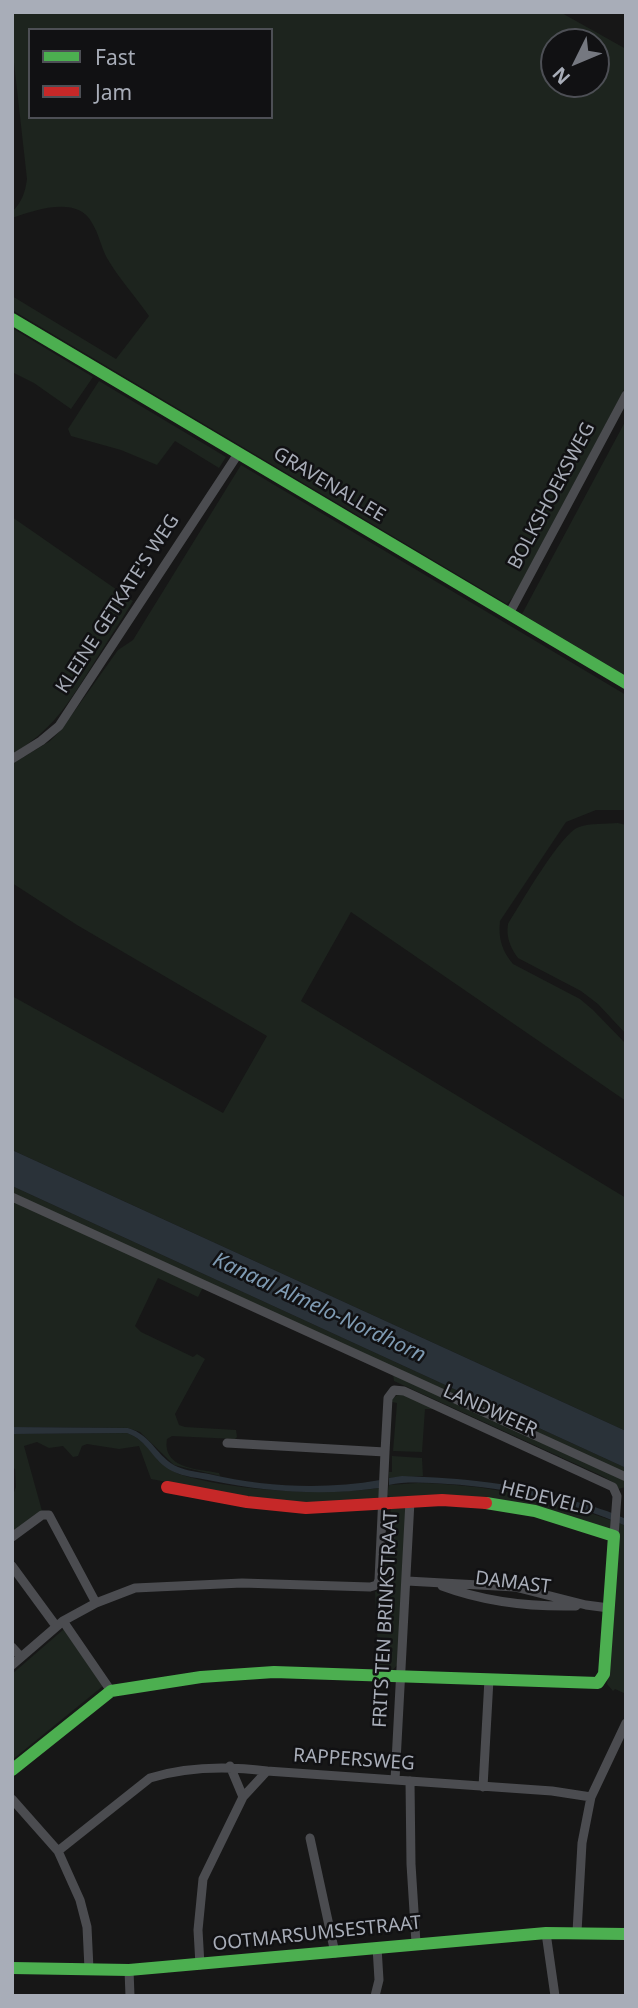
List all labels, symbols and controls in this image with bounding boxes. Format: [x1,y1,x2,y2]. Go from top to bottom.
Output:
legend [28,28,273,119]
north arrow [540,28,610,98]
text: Fast [95,43,135,71]
text: N [546,61,576,90]
text: Jam [95,78,132,106]
street label: BOLKSHOEKSWEG [504,419,600,573]
street label: GRAVENALLEE [269,443,389,527]
street label: KLEINE GETKATE'S WEG [52,510,184,698]
water label: Kanaal Almelo-Nordhorn [209,1248,429,1368]
street label: LANDWEER [439,1380,541,1442]
street label: HEDEVELD [498,1476,596,1522]
street label: FRITS TEN BRINKSTRAAT [369,1510,403,1728]
street label: DAMAST [474,1567,552,1599]
street label: RAPPERSWEG [292,1744,416,1776]
street label: OOTMARSUMSESTRAAT [212,1912,422,1956]

